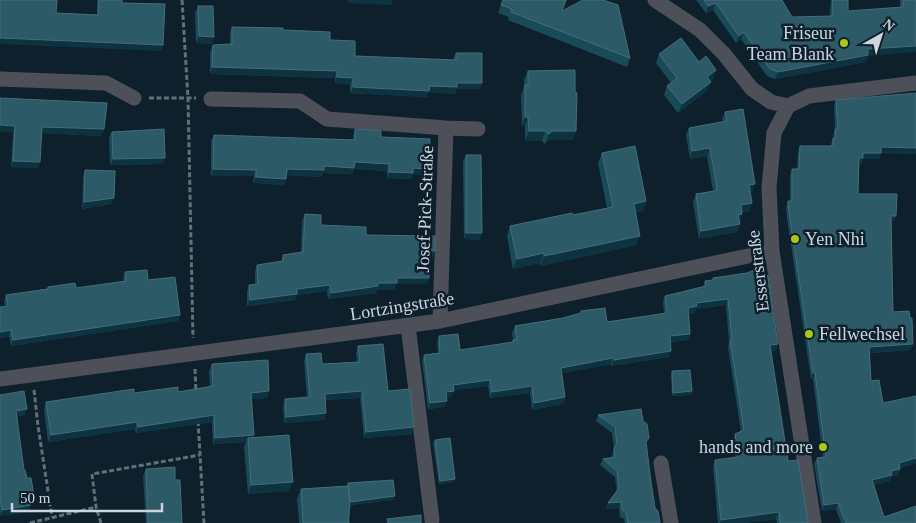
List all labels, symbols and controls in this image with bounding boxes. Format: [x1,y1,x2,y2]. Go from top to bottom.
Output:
north arrow [856,10,906,60]
text: N [880,16,898,34]
place label: Friseur Team Blank [747,23,834,64]
marker: Friseur Team Blank [838,37,850,49]
street label: Josef-Pick-Straße [413,145,437,273]
street label: Esserstraße [743,229,773,313]
place label: Yen Nhi [805,229,865,249]
marker: Yen Nhi [789,233,801,245]
street label: Lortzingstraße [349,288,455,324]
place label: Fellwechsel [819,324,905,344]
marker: Fellwechsel [803,328,815,340]
place label: hands and more [699,437,813,457]
marker: hands and more [817,441,829,453]
scale bar [12,480,162,512]
text: 50 m [20,490,51,506]

